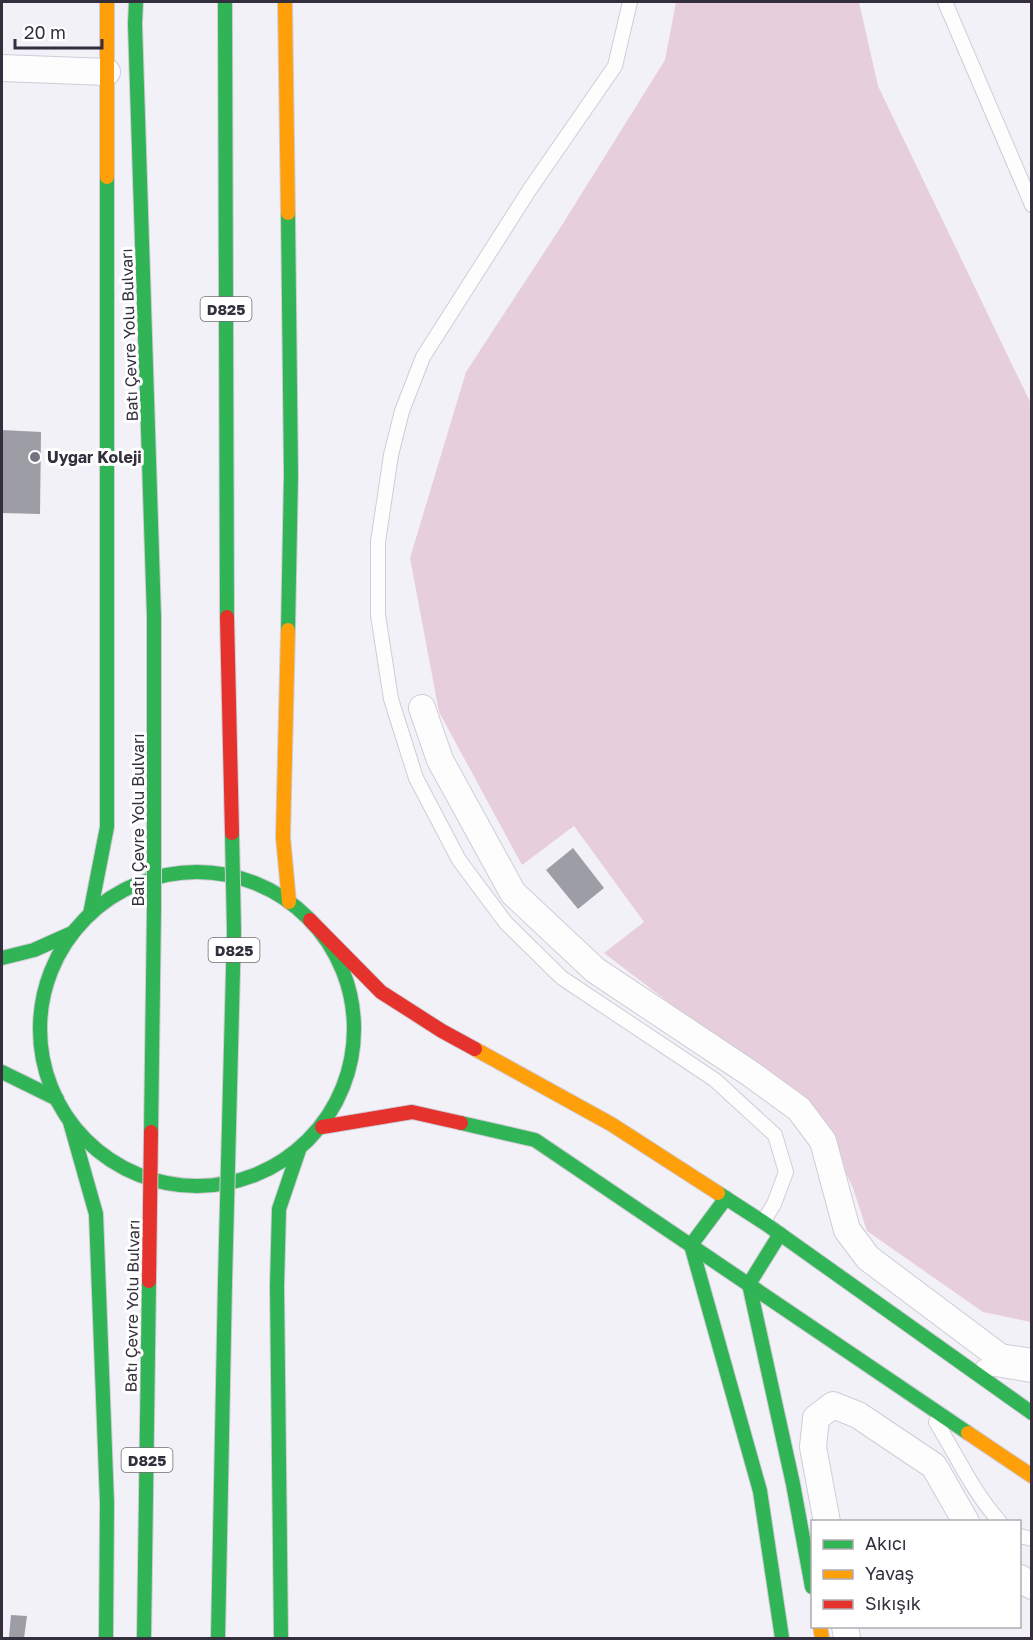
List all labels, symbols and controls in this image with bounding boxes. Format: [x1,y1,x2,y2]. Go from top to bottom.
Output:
scale bar [15,12,102,50]
text: 20 m [24,21,66,43]
street label: Batı Çevre Yolu Bulvarı [116,248,142,422]
road number: D825 [200,297,252,321]
place label: Uygar Koleji [47,447,142,467]
marker: Uygar Koleji [28,450,42,464]
street label: Batı Çevre Yolu Bulvarı [128,733,148,907]
road number: D825 [208,938,260,962]
street label: Batı Çevre Yolu Bulvarı [120,1219,144,1393]
road number: D825 [122,1448,172,1472]
legend [811,1520,1021,1628]
text: Akıcı [865,1532,907,1554]
text: Yavaş [865,1562,914,1584]
text: Sıkışık [865,1592,921,1614]

